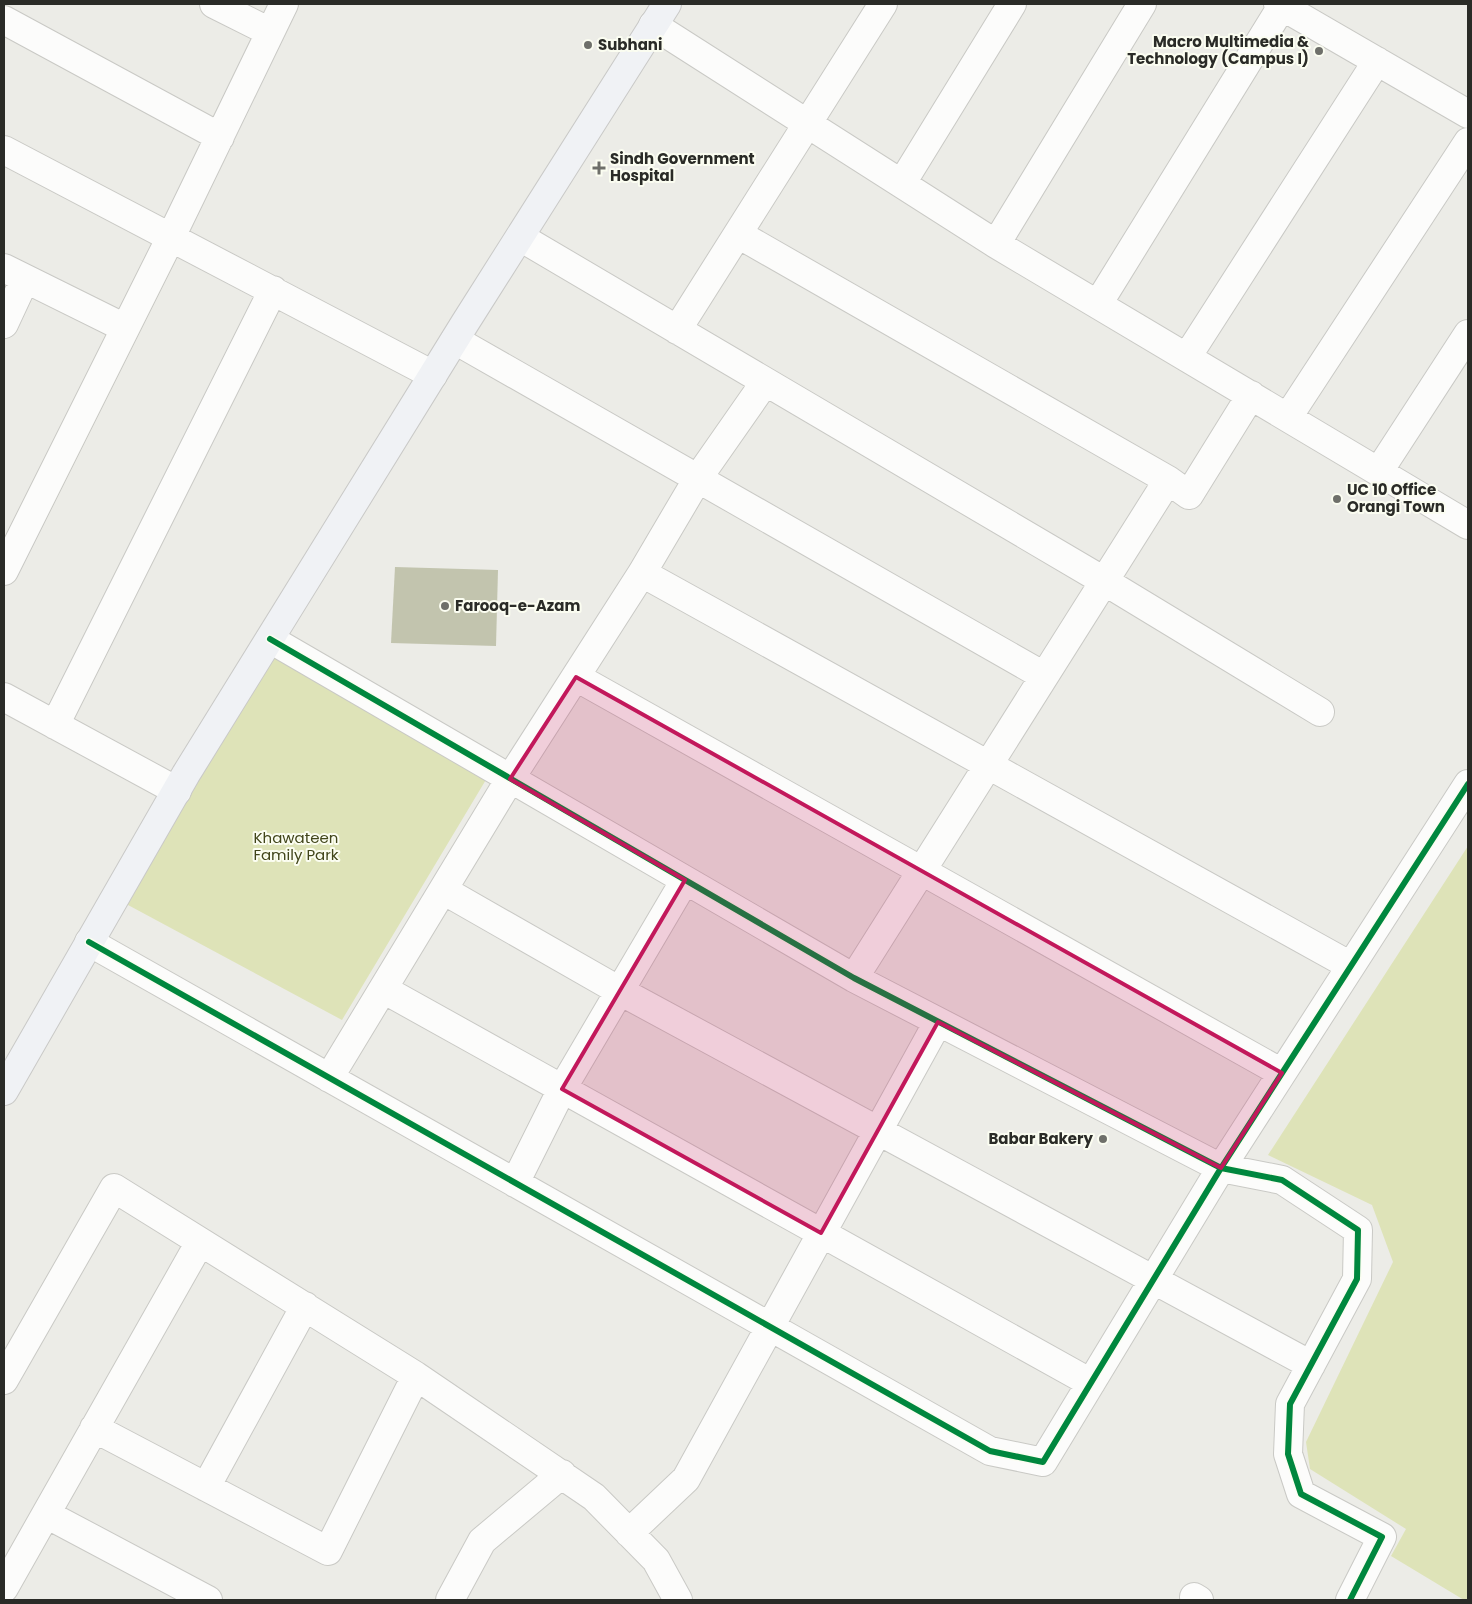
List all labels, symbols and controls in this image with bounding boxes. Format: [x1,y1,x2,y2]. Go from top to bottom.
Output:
place label: Macro Multimedia & Technology (Campus I) [1127,31,1309,69]
place label: Subhani [598,34,662,55]
marker: Subhani [582,39,594,51]
marker: Macro Multimedia & Technology (Campus I) [1313,45,1325,57]
place label: Sindh Government Hospital [610,148,755,186]
marker: Sindh Government Hospital [592,161,606,175]
place label: UC 10 Office Orangi Town [1347,479,1445,517]
marker: UC 10 Office Orangi Town [1331,493,1343,505]
place label: Farooq-e-Azam [455,595,580,616]
marker: Farooq-e-Azam [439,600,451,612]
park label: Khawateen Family Park [253,827,339,865]
place label: Babar Bakery [988,1128,1094,1149]
marker: Babar Bakery [1097,1133,1109,1145]

